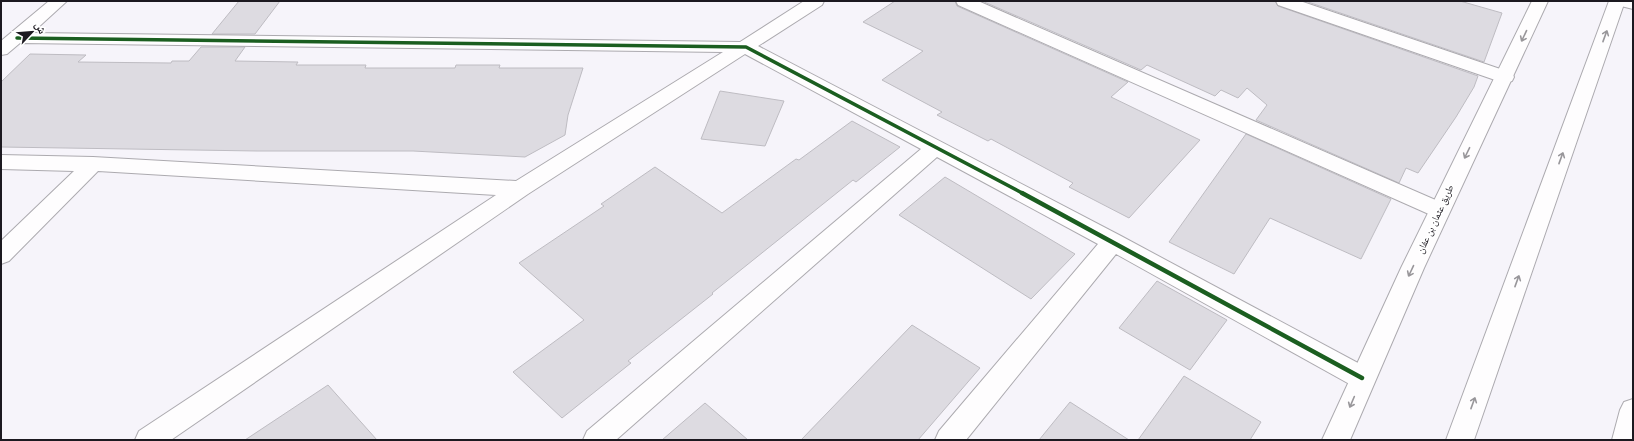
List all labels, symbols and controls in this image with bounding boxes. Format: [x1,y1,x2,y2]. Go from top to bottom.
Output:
north arrow [12,12,52,52]
text: ش [31,20,49,37]
one-way arrow [1520,30,1527,42]
one-way arrow [1601,30,1609,42]
one-way arrow [1463,147,1470,159]
one-way arrow [1557,153,1565,165]
street label: طريق عثمان بن عفان [1414,183,1457,255]
one-way arrow [1407,264,1414,276]
one-way arrow [1514,274,1521,287]
one-way arrow [1348,396,1356,408]
one-way arrow [1470,398,1478,410]

